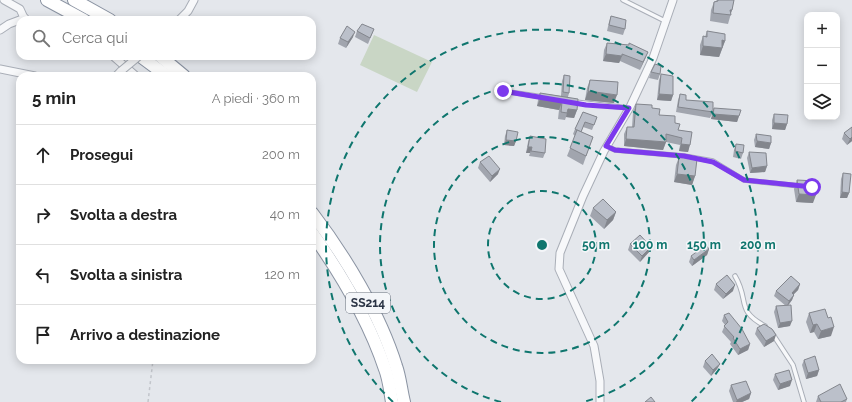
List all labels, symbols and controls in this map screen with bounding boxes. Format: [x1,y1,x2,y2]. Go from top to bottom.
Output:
map controls [804,12,840,120]
button: + [804,12,840,48]
search box [16,16,316,60]
icon: search [30,27,52,49]
text: Cerca qui [62,29,128,47]
button: − [804,48,840,84]
route end [494,82,512,100]
button: layers [804,84,840,120]
text: 5 min [32,88,76,108]
text: A piedi · 360 m [212,91,300,106]
icon: ahead [32,144,54,166]
text: Prosegui [70,146,133,164]
text: 200 m [262,147,300,162]
route start [803,178,821,196]
icon: right [32,204,54,226]
text: Svolta a destra [70,206,177,224]
text: 40 m [270,207,300,222]
centre of rings [535,238,549,252]
text: 50 m [582,238,610,252]
text: 100 m [633,238,667,252]
text: 150 m [687,238,721,252]
text: 200 m [740,238,776,252]
icon: left [32,264,54,286]
text: Svolta a sinistra [70,266,182,284]
text: 120 m [264,267,300,282]
road number: SS214 [346,293,390,313]
icon: arrive [32,324,54,346]
text: Arrivo a destinazione [70,326,220,344]

